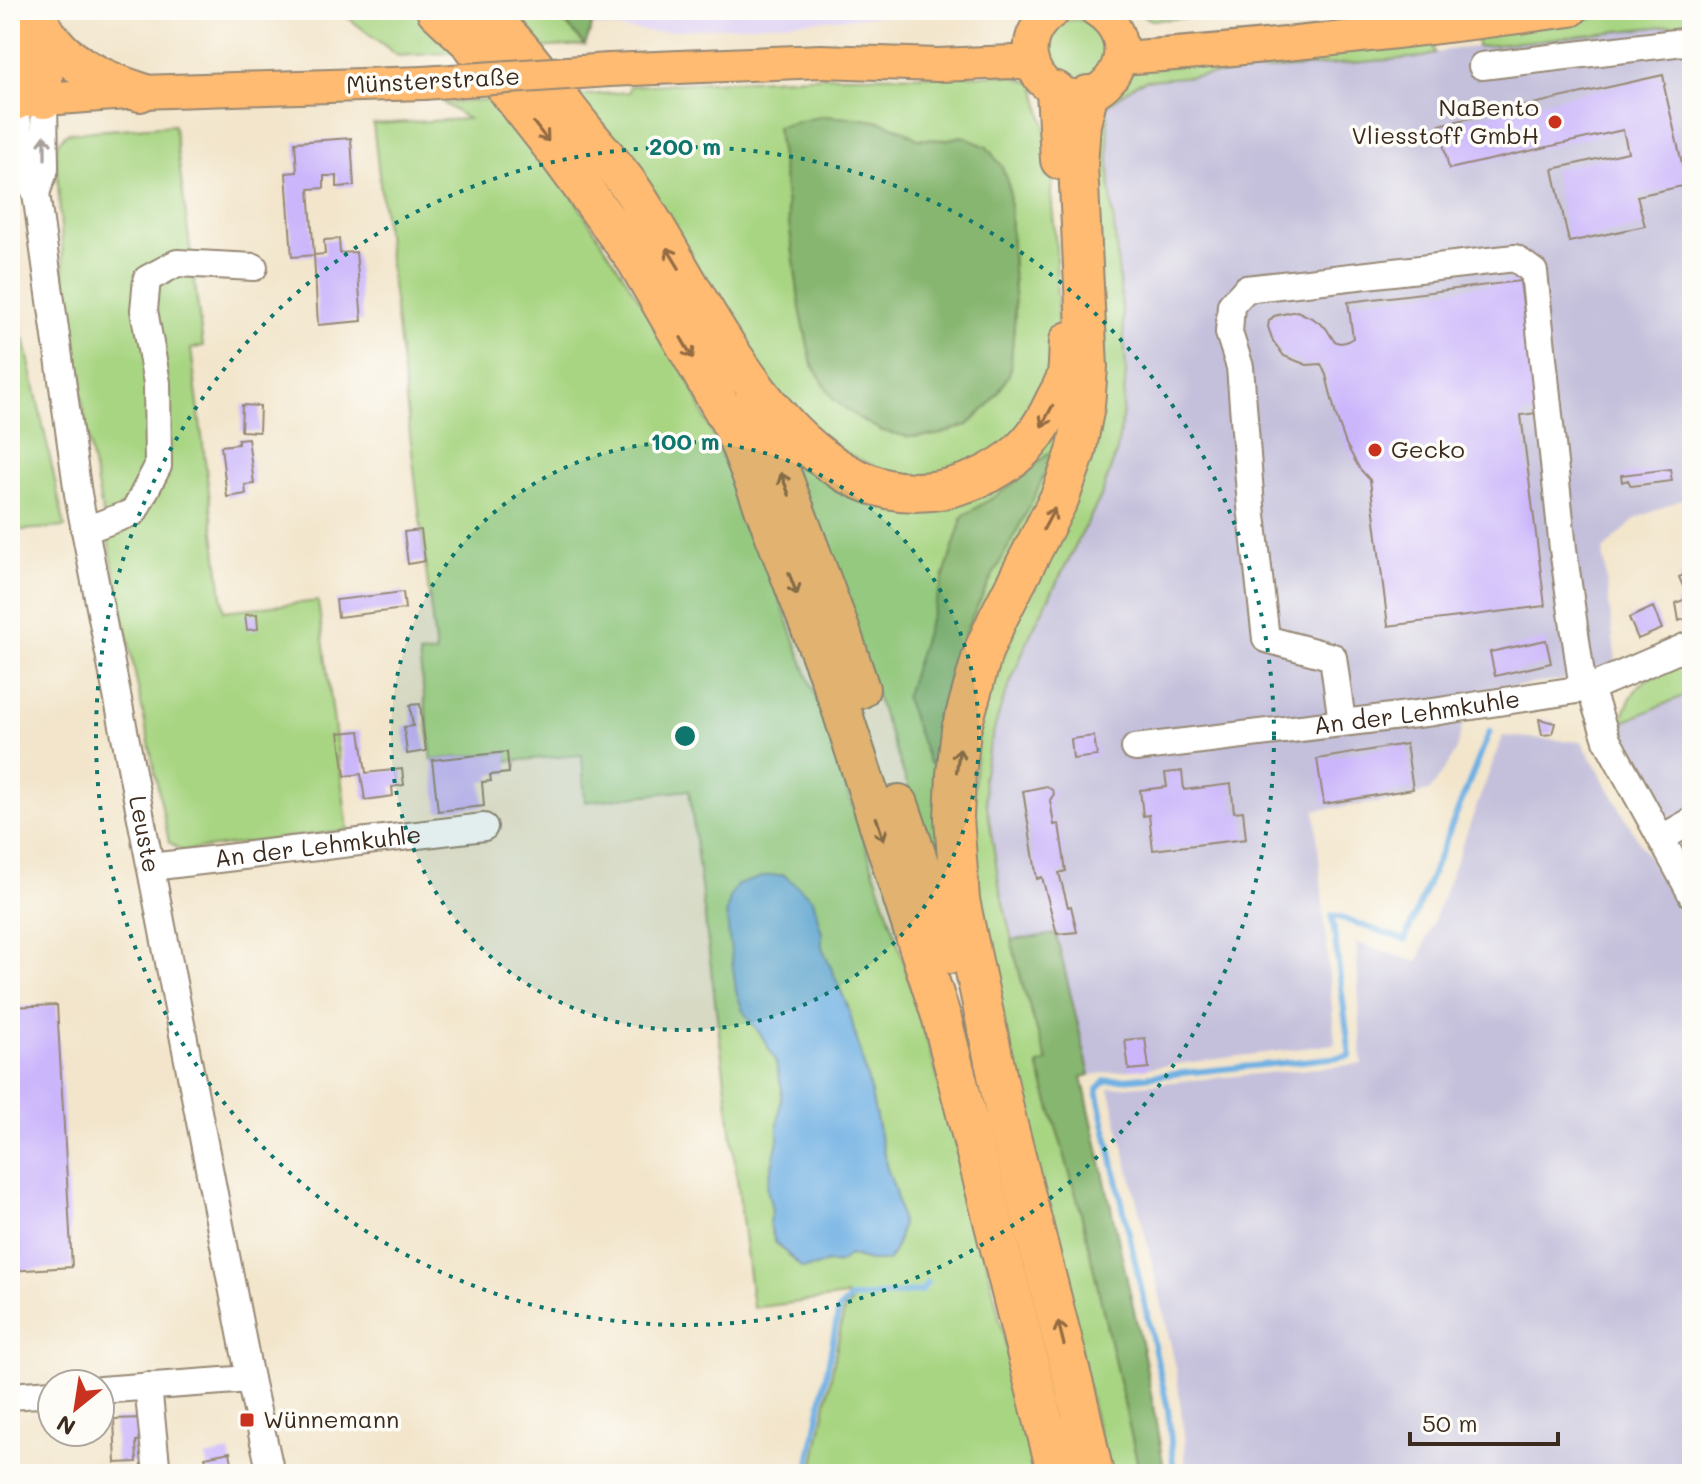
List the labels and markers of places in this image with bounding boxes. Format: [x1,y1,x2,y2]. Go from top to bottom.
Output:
place label: NaBento Vliesstoff GmbH [1352,91,1539,150]
marker: NaBento Vliesstoff GmbH [1546,113,1564,131]
place label: Gecko [1391,433,1465,464]
marker: Gecko [1366,441,1384,459]
centre of rings [671,722,699,750]
place label: Wünnemann [263,1403,399,1434]
marker: Wünnemann [238,1411,256,1429]

